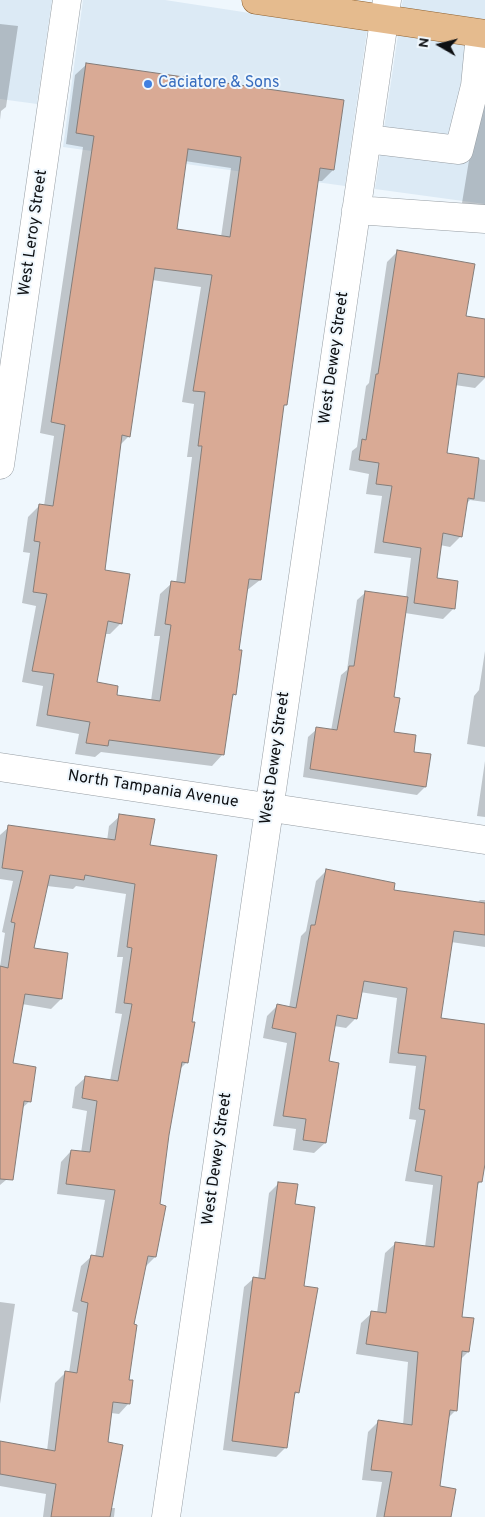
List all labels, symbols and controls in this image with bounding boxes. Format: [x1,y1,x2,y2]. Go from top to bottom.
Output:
north arrow [415,20,465,70]
text: N [416,37,434,49]
place label: Caciatore & Sons [158,74,279,94]
marker: Caciatore & Sons [142,78,154,90]
street label: West Leroy Street [16,169,52,297]
street label: West Dewey Street [316,290,354,426]
street label: West Dewey Street [257,690,295,826]
street label: North Tampania Avenue [66,767,240,813]
street label: West Dewey Street [199,1091,237,1227]

